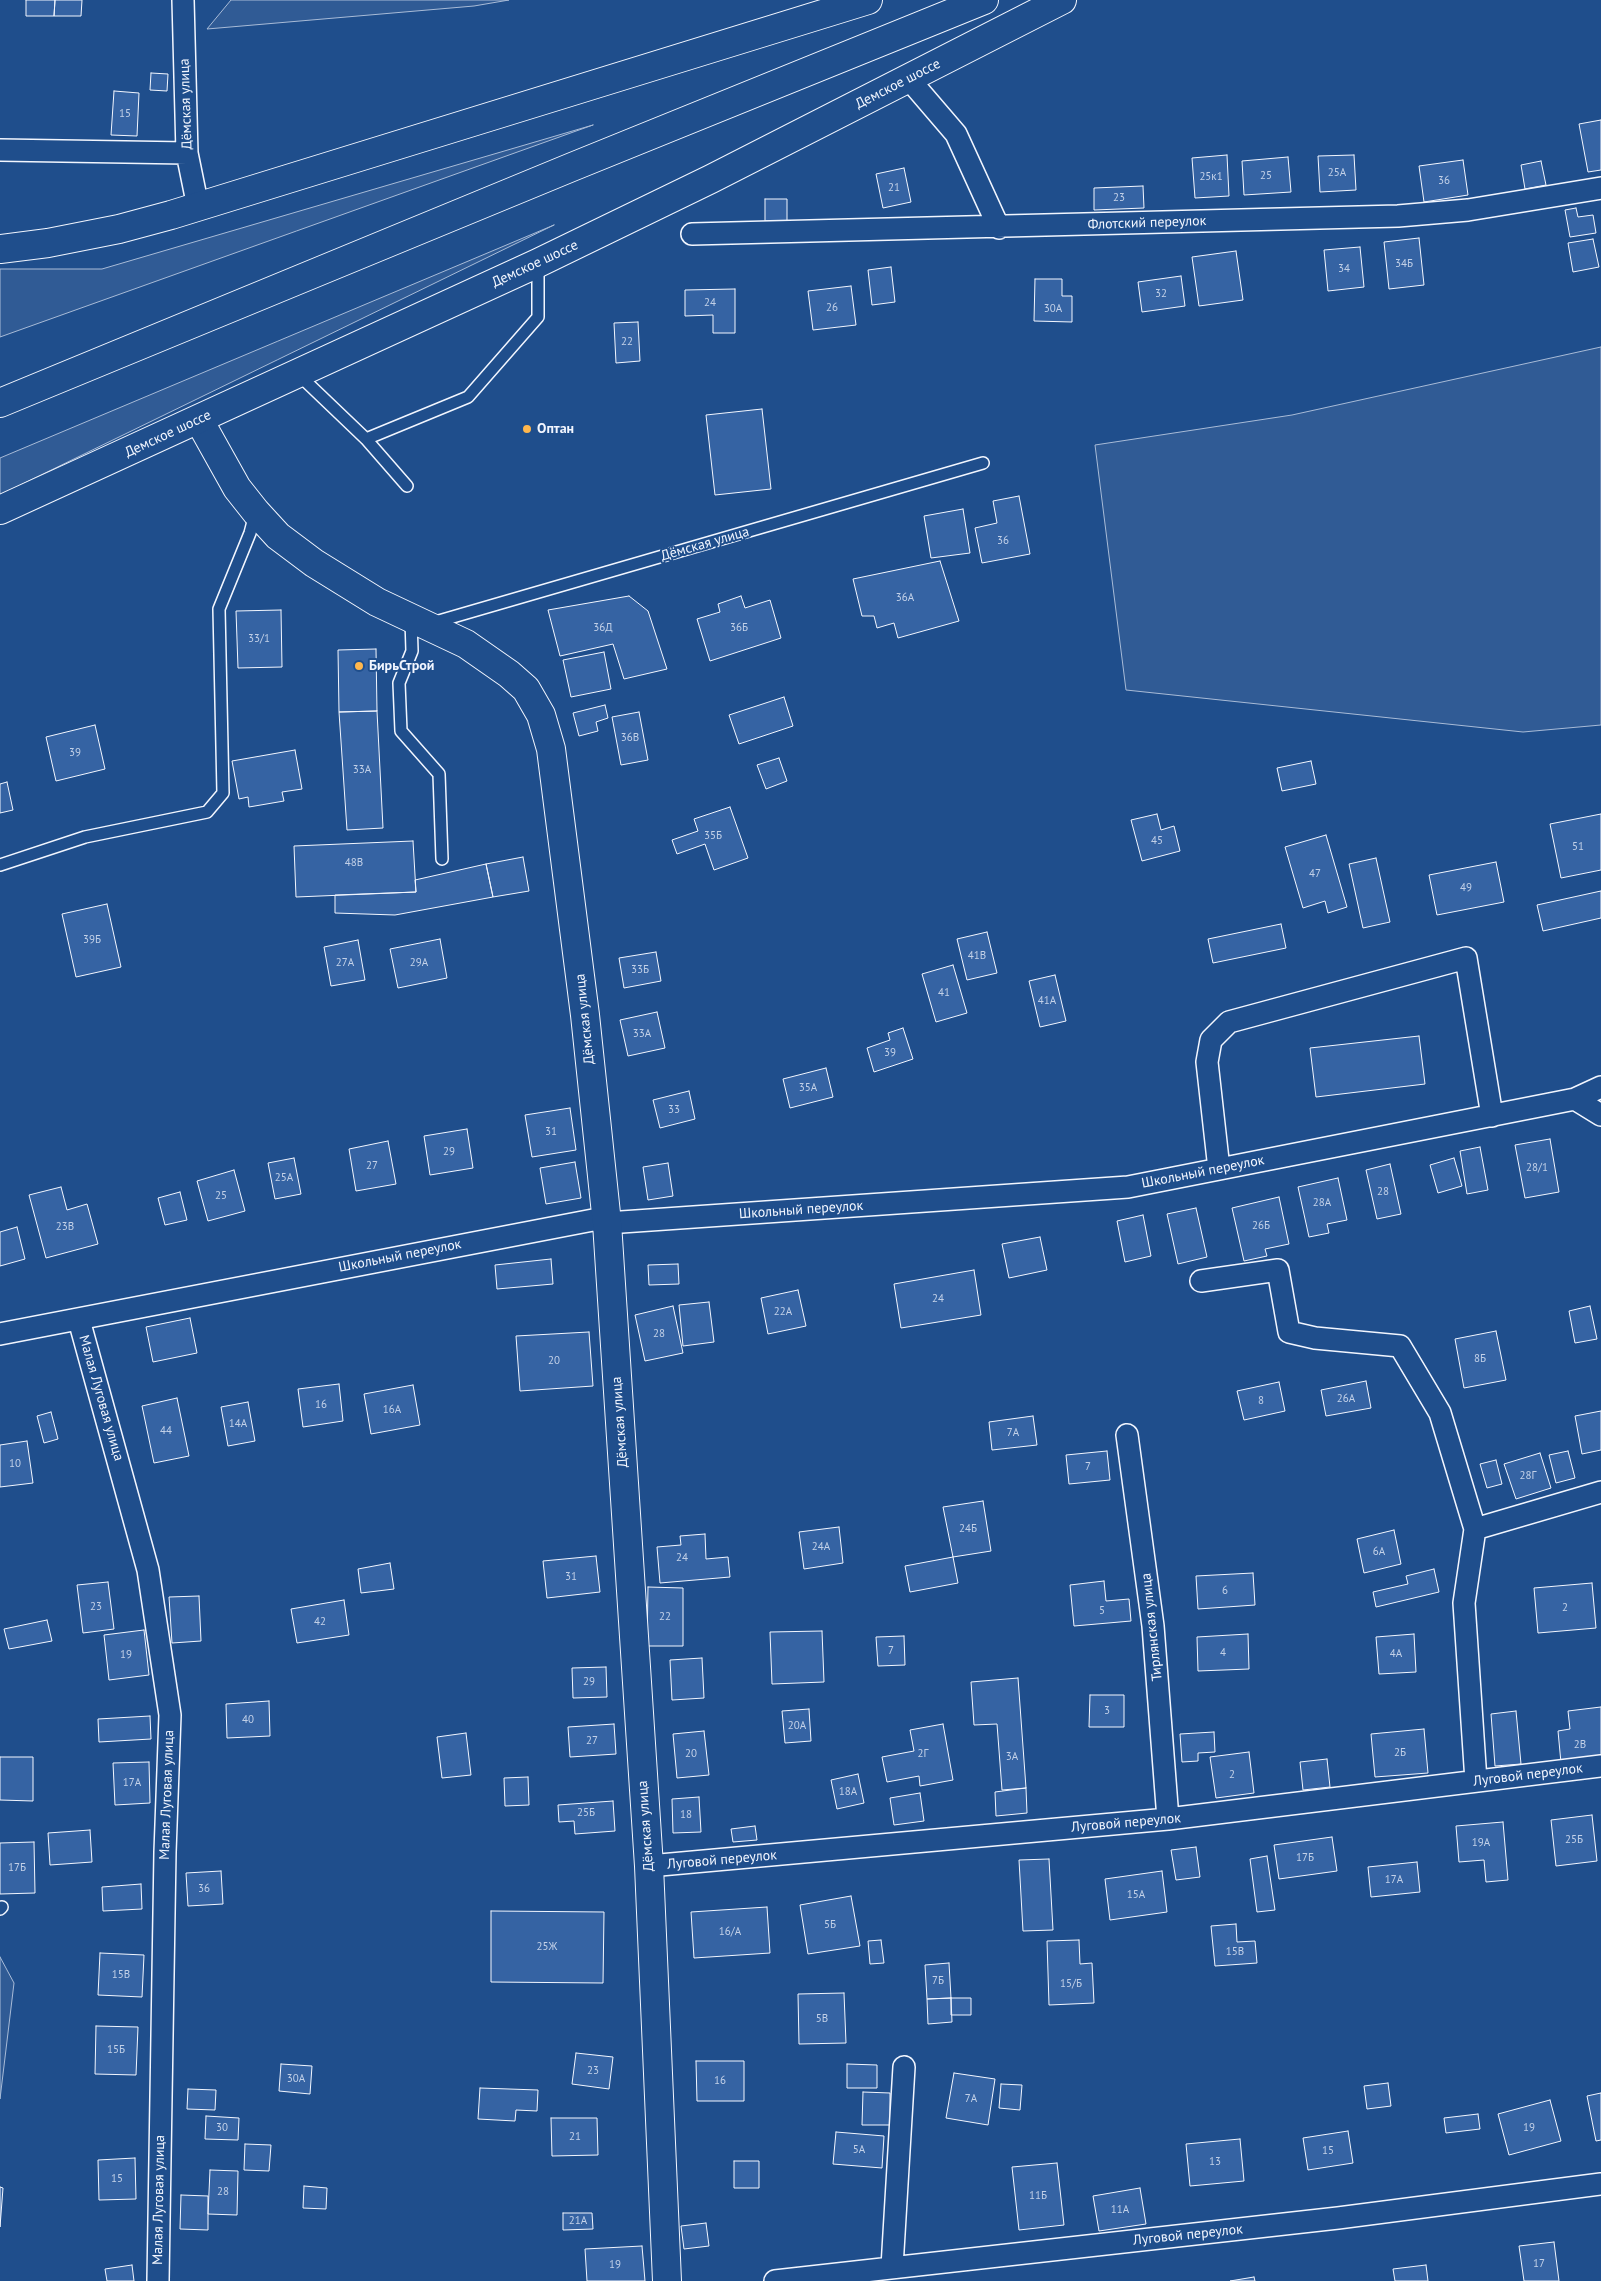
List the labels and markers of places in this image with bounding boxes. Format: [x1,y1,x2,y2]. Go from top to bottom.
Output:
place label: Оптан [537,421,574,437]
marker: Оптан [521,423,533,435]
place label: БирьСтрой [369,658,434,674]
marker: БирьСтрой [353,660,365,672]

